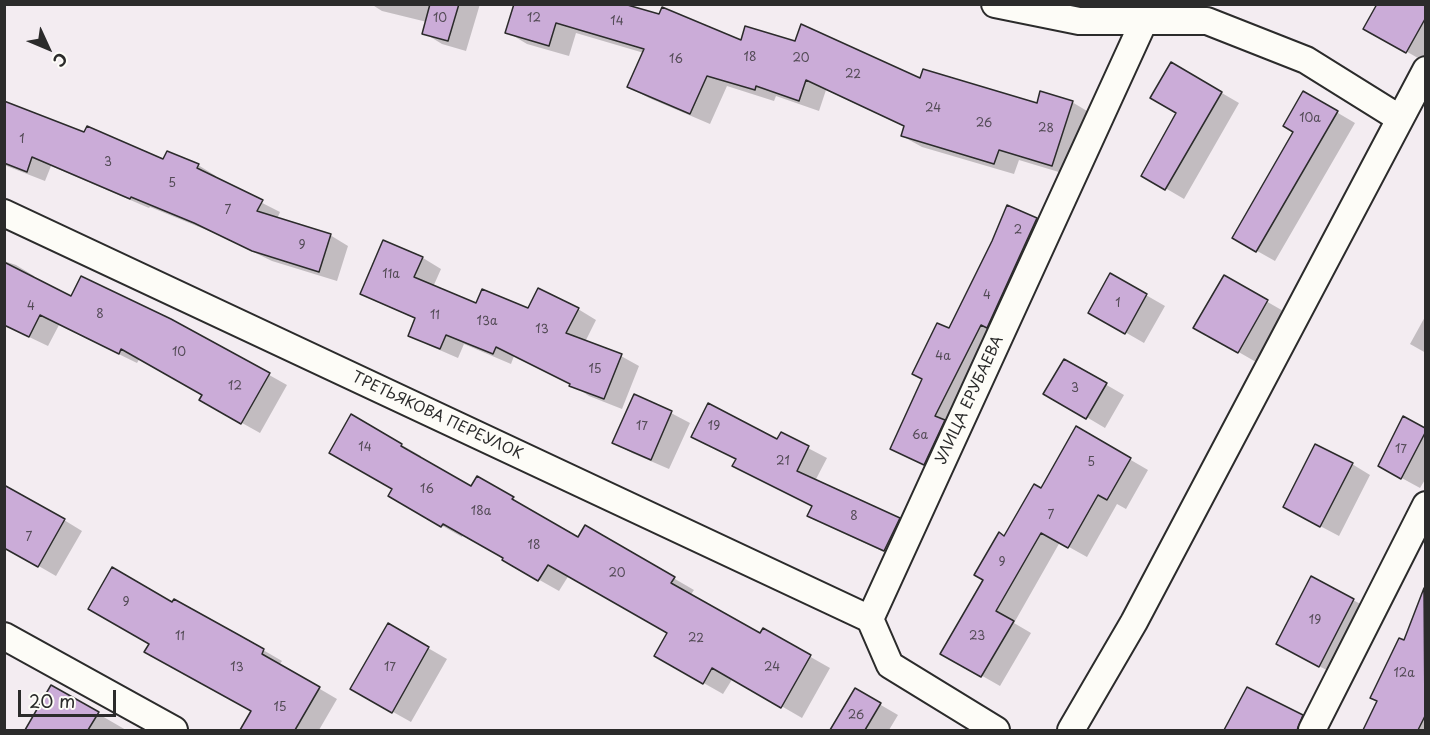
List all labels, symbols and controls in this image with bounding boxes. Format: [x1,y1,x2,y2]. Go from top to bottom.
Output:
house number: 10 [433,12,447,26]
house number: 12 [527,12,541,26]
house number: 14 [610,15,624,29]
north arrow [18,18,78,78]
text: С [48,48,74,73]
house number: 18 [744,51,756,65]
house number: 20 [792,52,810,66]
house number: 16 [669,53,683,67]
house number: 22 [845,68,861,82]
house number: 24 [925,102,941,116]
house number: 10а [1299,112,1321,126]
house number: 26 [976,117,992,131]
house number: 28 [1038,122,1054,136]
house number: 1 [19,133,25,147]
house number: 3 [104,156,112,170]
house number: 5 [168,177,176,191]
house number: 7 [225,204,231,218]
house number: 2 [1014,224,1022,238]
house number: 9 [298,239,306,253]
house number: 11а [382,268,400,282]
house number: 4 [983,289,991,303]
house number: 1 [1115,297,1121,311]
house number: 4 [27,300,35,314]
house number: 8 [96,308,104,322]
house number: 11 [430,309,440,323]
house number: 13а [477,315,497,329]
house number: 13 [535,323,549,337]
street label: УЛИЦА ЕРУБАЕВА [932,333,1008,467]
house number: 10 [172,346,186,360]
house number: 4а [935,350,951,364]
house number: 15 [588,363,602,377]
street label: ТРЕТЬЯКОВА ПЕРЕУЛОК [349,368,525,464]
house number: 12 [228,380,242,394]
house number: 3 [1071,382,1079,396]
house number: 17 [636,420,648,434]
house number: 19 [708,420,720,434]
house number: 6а [912,429,928,443]
house number: 14 [358,441,372,455]
house number: 17 [1395,443,1407,457]
house number: 21 [776,455,790,469]
house number: 5 [1087,456,1095,470]
house number: 16 [420,483,434,497]
house number: 18а [471,505,491,519]
house number: 7 [1048,509,1054,523]
house number: 8 [850,510,858,524]
house number: 7 [26,531,32,545]
house number: 18 [528,539,540,553]
house number: 9 [998,556,1006,570]
house number: 20 [608,567,626,581]
house number: 9 [122,596,130,610]
house number: 19 [1309,614,1321,628]
house number: 11 [175,630,185,644]
house number: 23 [969,630,985,644]
house number: 22 [688,632,704,646]
house number: 13 [230,661,244,675]
house number: 17 [384,661,396,675]
house number: 24 [764,661,780,675]
house number: 12а [1393,667,1415,681]
scale bar [21,678,118,716]
text: 20 m [29,687,75,714]
house number: 15 [273,701,287,715]
house number: 26 [848,709,864,723]

